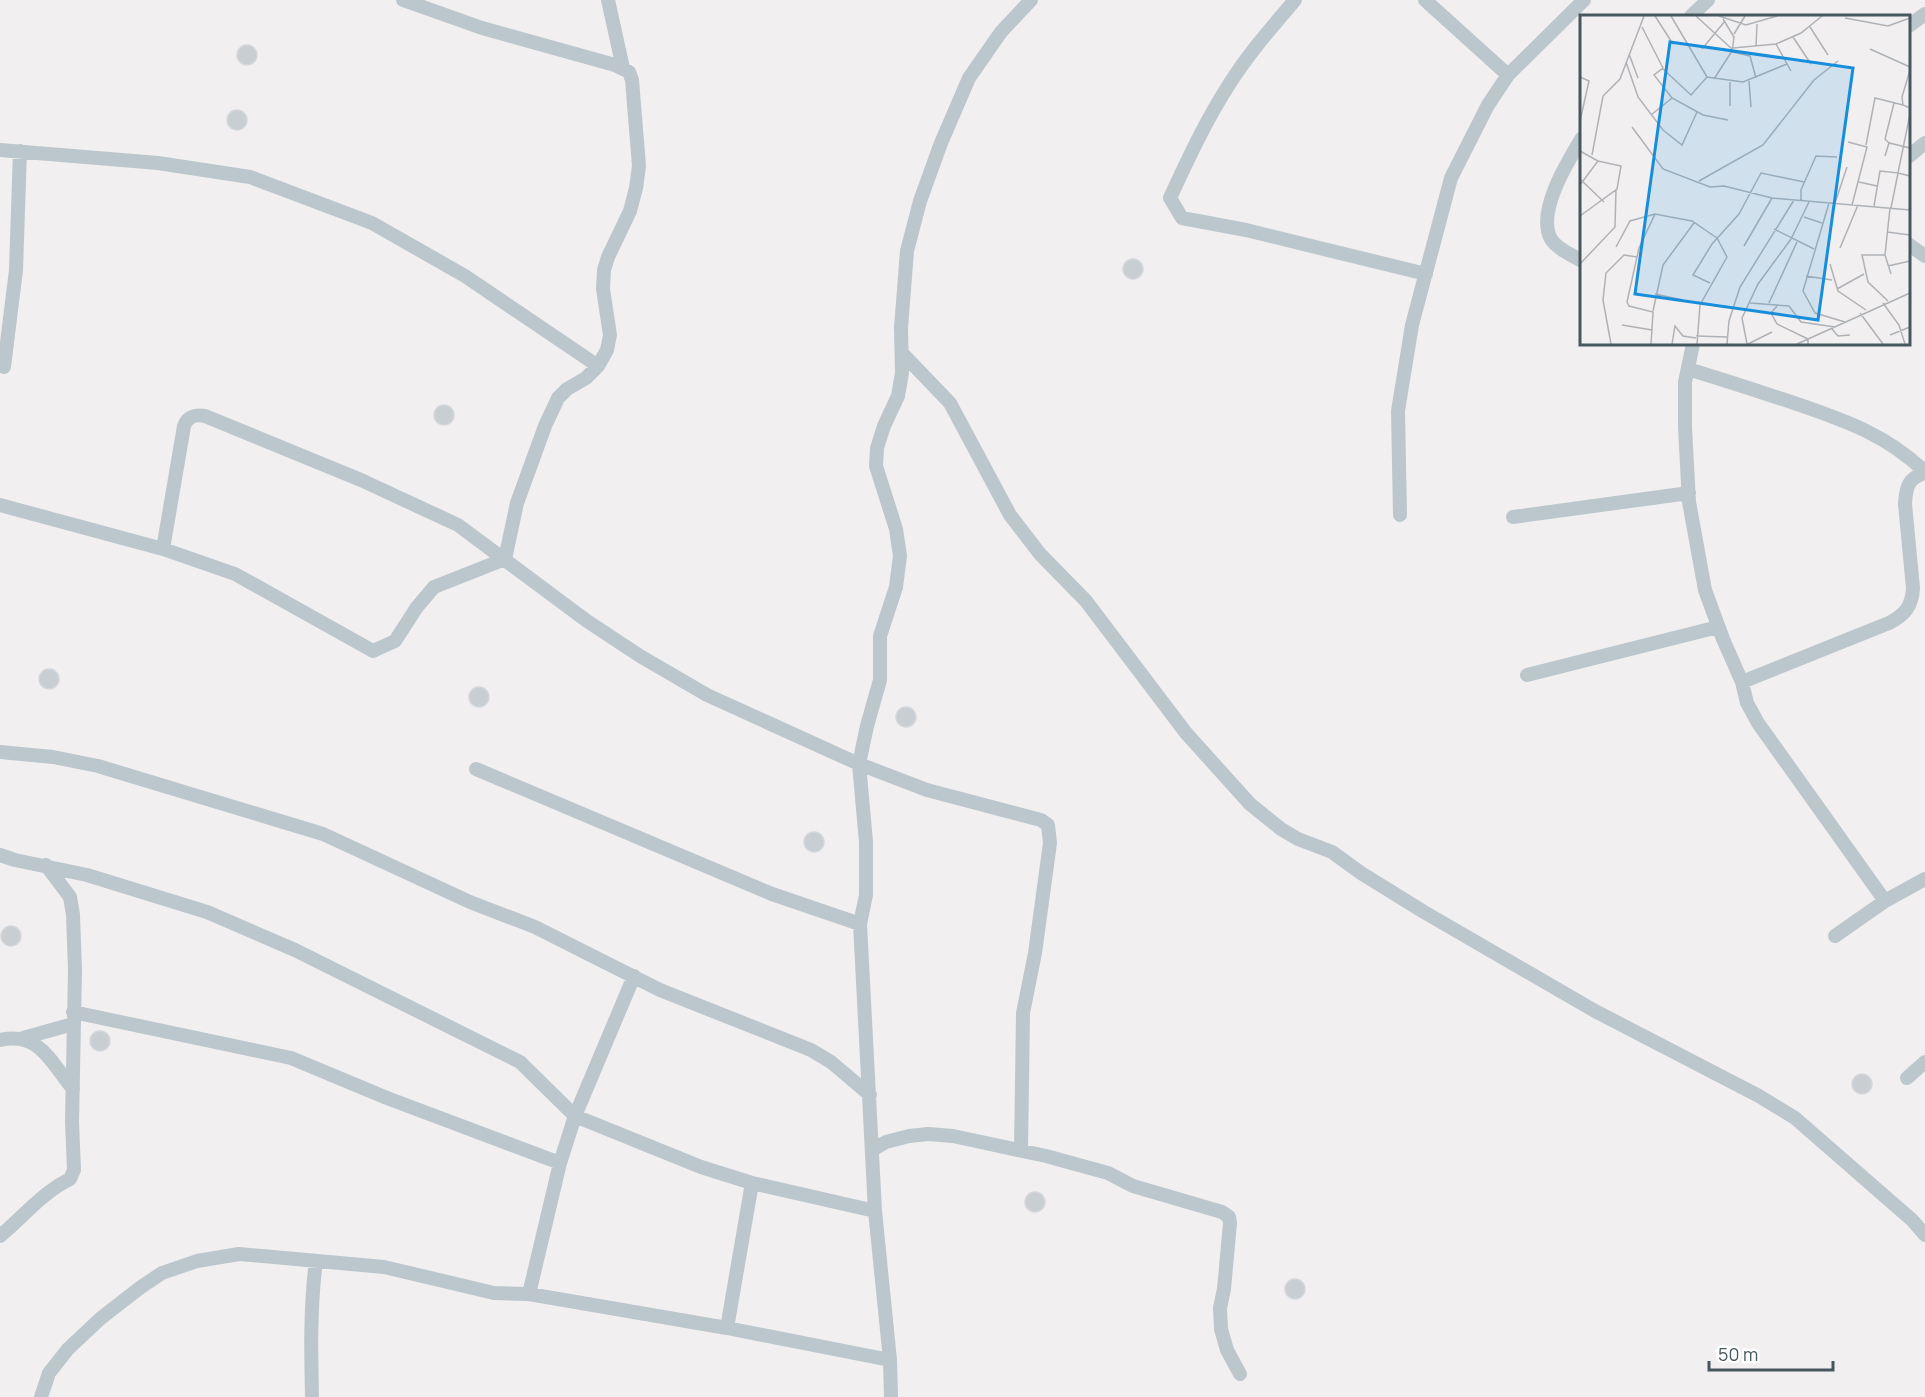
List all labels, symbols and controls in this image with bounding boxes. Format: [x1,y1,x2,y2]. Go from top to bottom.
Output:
inset map [1580,15,1910,345]
scale bar [1709,1334,1834,1372]
text: 50 m [1718,1342,1758,1366]

